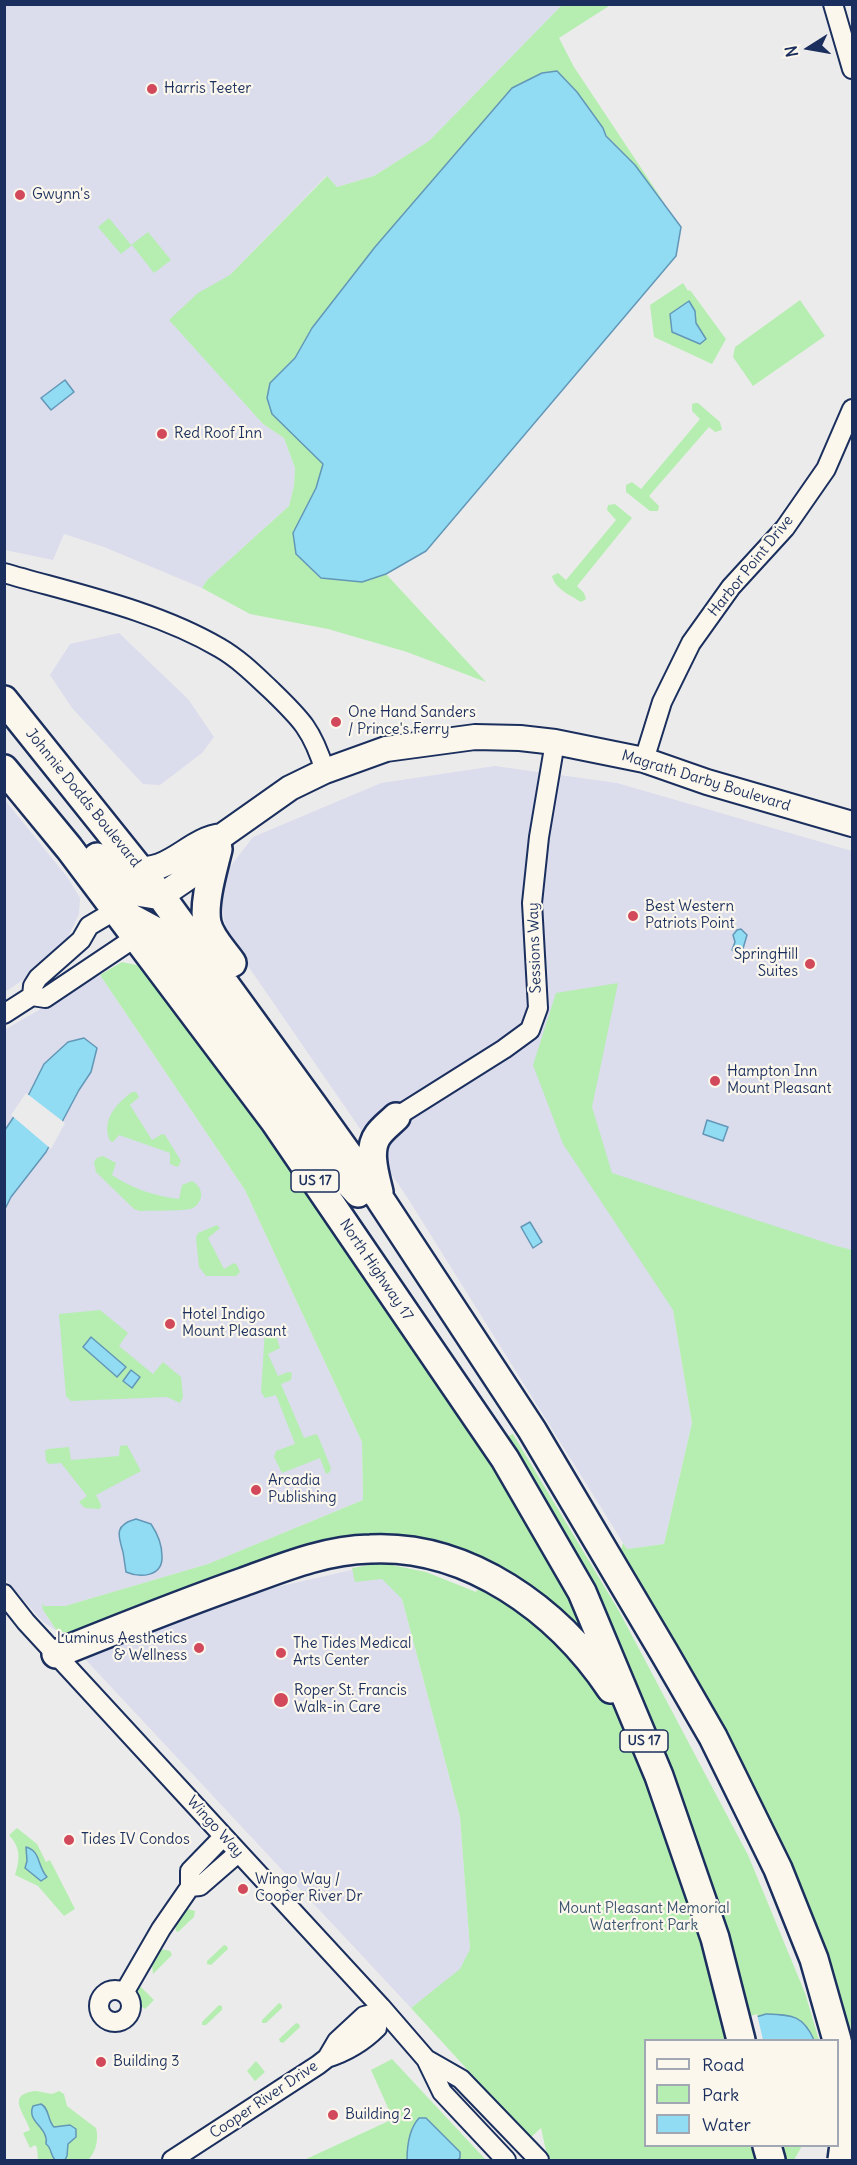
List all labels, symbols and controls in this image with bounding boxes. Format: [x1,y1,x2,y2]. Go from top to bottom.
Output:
north arrow [779,18,839,78]
text: N [780,44,802,59]
place label: Harris Teeter [164,80,251,98]
marker: Harris Teeter [145,82,159,96]
place label: Gwynn's [32,186,90,204]
marker: Gwynn's [13,188,27,202]
place label: Red Roof Inn [174,425,262,443]
marker: Red Roof Inn [155,427,169,441]
street label: Harbor Point Drive [705,512,797,620]
place label: One Hand Sanders / Prince's Ferry [348,704,476,739]
marker: One Hand Sanders / Prince's Ferry [329,715,343,729]
street label: Johnnie Dodds Boulevard [22,725,144,871]
street label: Magrath Darby Boulevard [619,747,793,815]
place label: Best Western Patriots Point [645,898,735,933]
street label: Sessions Way [524,902,546,994]
marker: Best Western Patriots Point [626,909,640,923]
place label: SpringHill Suites [734,946,798,981]
marker: SpringHill Suites [803,957,817,971]
place label: Hampton Inn Mount Pleasant [727,1063,831,1098]
marker: Hampton Inn Mount Pleasant [708,1074,722,1088]
road number: US 17 [291,1170,339,1192]
street label: North Highway 17 [335,1216,417,1324]
place label: Hotel Indigo Mount Pleasant [182,1306,286,1341]
marker: Hotel Indigo Mount Pleasant [163,1317,177,1331]
place label: Arcadia Publishing [268,1472,337,1507]
marker: Arcadia Publishing [249,1483,263,1497]
place label: Luminus Aesthetics & Wellness [57,1630,187,1665]
place label: The Tides Medical Arts Center [293,1635,411,1670]
marker: Luminus Aesthetics & Wellness [192,1641,206,1655]
marker: The Tides Medical Arts Center [274,1646,288,1660]
place label: Roper St. Francis Walk-in Care [294,1682,407,1717]
marker: Roper St. Francis Walk-in Care [272,1691,290,1709]
road number: US 17 [620,1730,668,1752]
street label: Wingo Way [183,1793,247,1861]
place label: Tides IV Condos [81,1831,190,1849]
marker: Tides IV Condos [62,1833,76,1847]
place label: Wingo Way / Cooper River Dr [255,1871,363,1906]
marker: Wingo Way / Cooper River Dr [236,1882,250,1896]
park label: Mount Pleasant Memorial Waterfront Park [558,1900,730,1935]
legend [644,2039,839,2147]
place label: Building 3 [113,2053,180,2071]
text: Road [702,2053,744,2076]
marker: Building 3 [94,2055,108,2069]
street label: Cooper River Drive [207,2057,321,2143]
text: Park [702,2083,739,2106]
place label: Building 2 [345,2106,411,2124]
marker: Building 2 [326,2108,340,2122]
text: Water [702,2113,751,2136]

